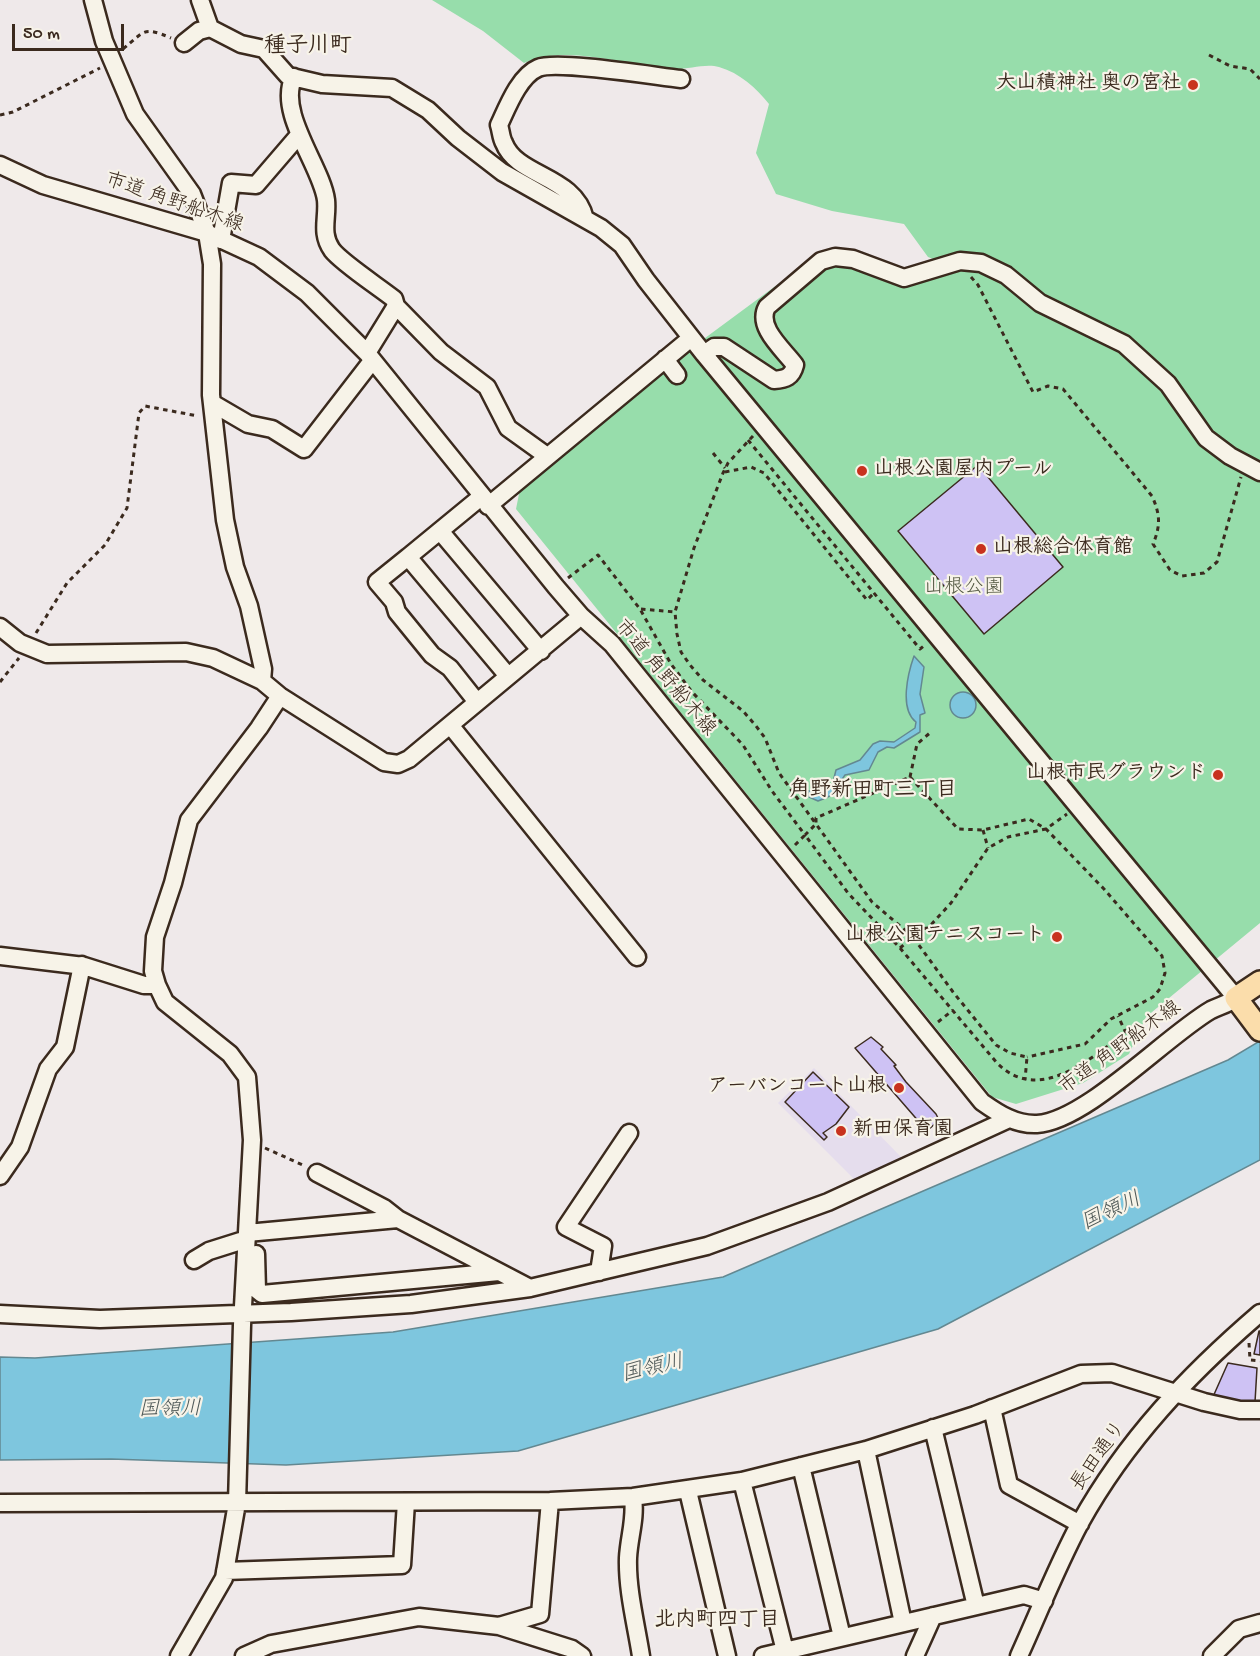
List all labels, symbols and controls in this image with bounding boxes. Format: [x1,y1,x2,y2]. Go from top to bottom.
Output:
scale bar [15,12,128,50]
text: 50 m [23,24,60,45]
district label: 種子川町 [264,35,352,61]
place label: 大山積神社 奥の宮社 [996,73,1181,97]
marker: 大山積神社 奥の宮社 [1186,78,1200,92]
street label: 市道 角野船木線 [102,169,246,239]
place label: 山根公園屋内プール [874,459,1053,483]
marker: 山根公園屋内プール [855,464,869,478]
place label: 山根総合体育館 [993,537,1133,561]
marker: 山根総合体育館 [974,542,988,556]
park label: 山根公園 [924,577,1004,601]
street label: 市道 角野船木線 [608,616,720,742]
place label: 山根市民グラウンド [1026,763,1206,787]
marker: 山根市民グラウンド [1211,768,1225,782]
district label: 角野新田町三丁目 [789,779,957,805]
place label: 山根公園テニスコート [845,925,1045,949]
marker: 山根公園テニスコート [1050,930,1064,944]
street label: 市道 角野船木線 [1055,997,1187,1101]
place label: アーバンコート山根 [708,1076,887,1100]
marker: アーバンコート山根 [892,1081,906,1095]
place label: 新田保育園 [853,1119,953,1143]
marker: 新田保育園 [834,1124,848,1138]
water label: 国領川 [1078,1188,1146,1238]
water label: 国領川 [619,1351,687,1389]
water label: 国領川 [138,1398,202,1424]
street label: 長田通り [1067,1417,1133,1497]
district label: 北内町四丁目 [654,1609,780,1635]

